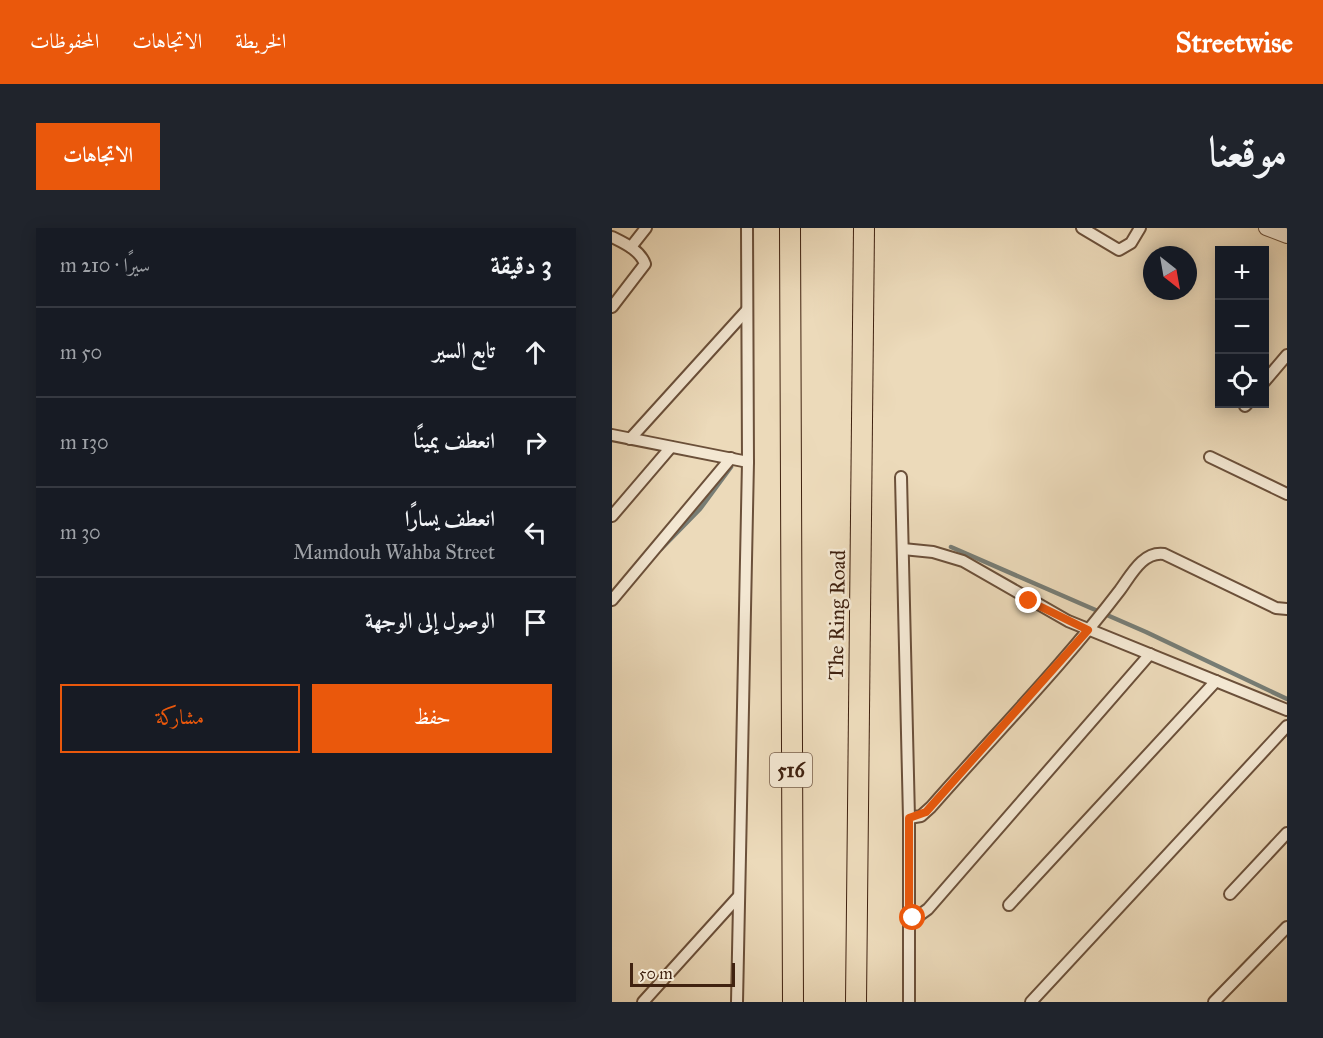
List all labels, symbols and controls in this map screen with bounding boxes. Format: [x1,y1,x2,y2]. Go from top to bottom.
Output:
text: Streetwise [1176,25,1293,60]
text: المحفوظات [30,28,99,54]
text: الاتجاهات [132,28,202,54]
text: الخريطة [235,28,286,54]
button: الاتجاهات [36,123,160,190]
text: موقعنا [1209,126,1287,178]
north arrow [1143,246,1197,300]
map controls [1215,246,1269,408]
button: + [1215,246,1269,300]
text: 3 دقيقة [491,249,552,281]
text: سيرًا · 210 m [60,253,150,277]
button: − [1215,300,1269,354]
icon: ahead [519,336,552,369]
text: تابع السير [433,337,495,364]
text: 50 m [60,340,102,364]
button: locate [1215,354,1269,408]
icon: right [519,426,552,459]
text: انعطف يمينًا [414,427,495,454]
text: 130 m [60,430,109,454]
text: انعطف يسارًا [405,505,495,532]
icon: left [519,516,552,549]
text: 30 m [60,520,101,544]
text: Mamdouh Wahba Street [293,540,495,564]
street label: The Ring Road [823,549,851,680]
route end [1015,587,1041,613]
icon: arrive [519,606,552,639]
text: الوصول إلى الوجهة [365,607,495,634]
button: مشاركة [60,684,300,753]
button: حفظ [312,684,552,753]
road number: 516 [770,753,812,787]
route start [899,904,925,930]
scale bar [630,960,735,988]
text: 50 m [639,964,673,983]

